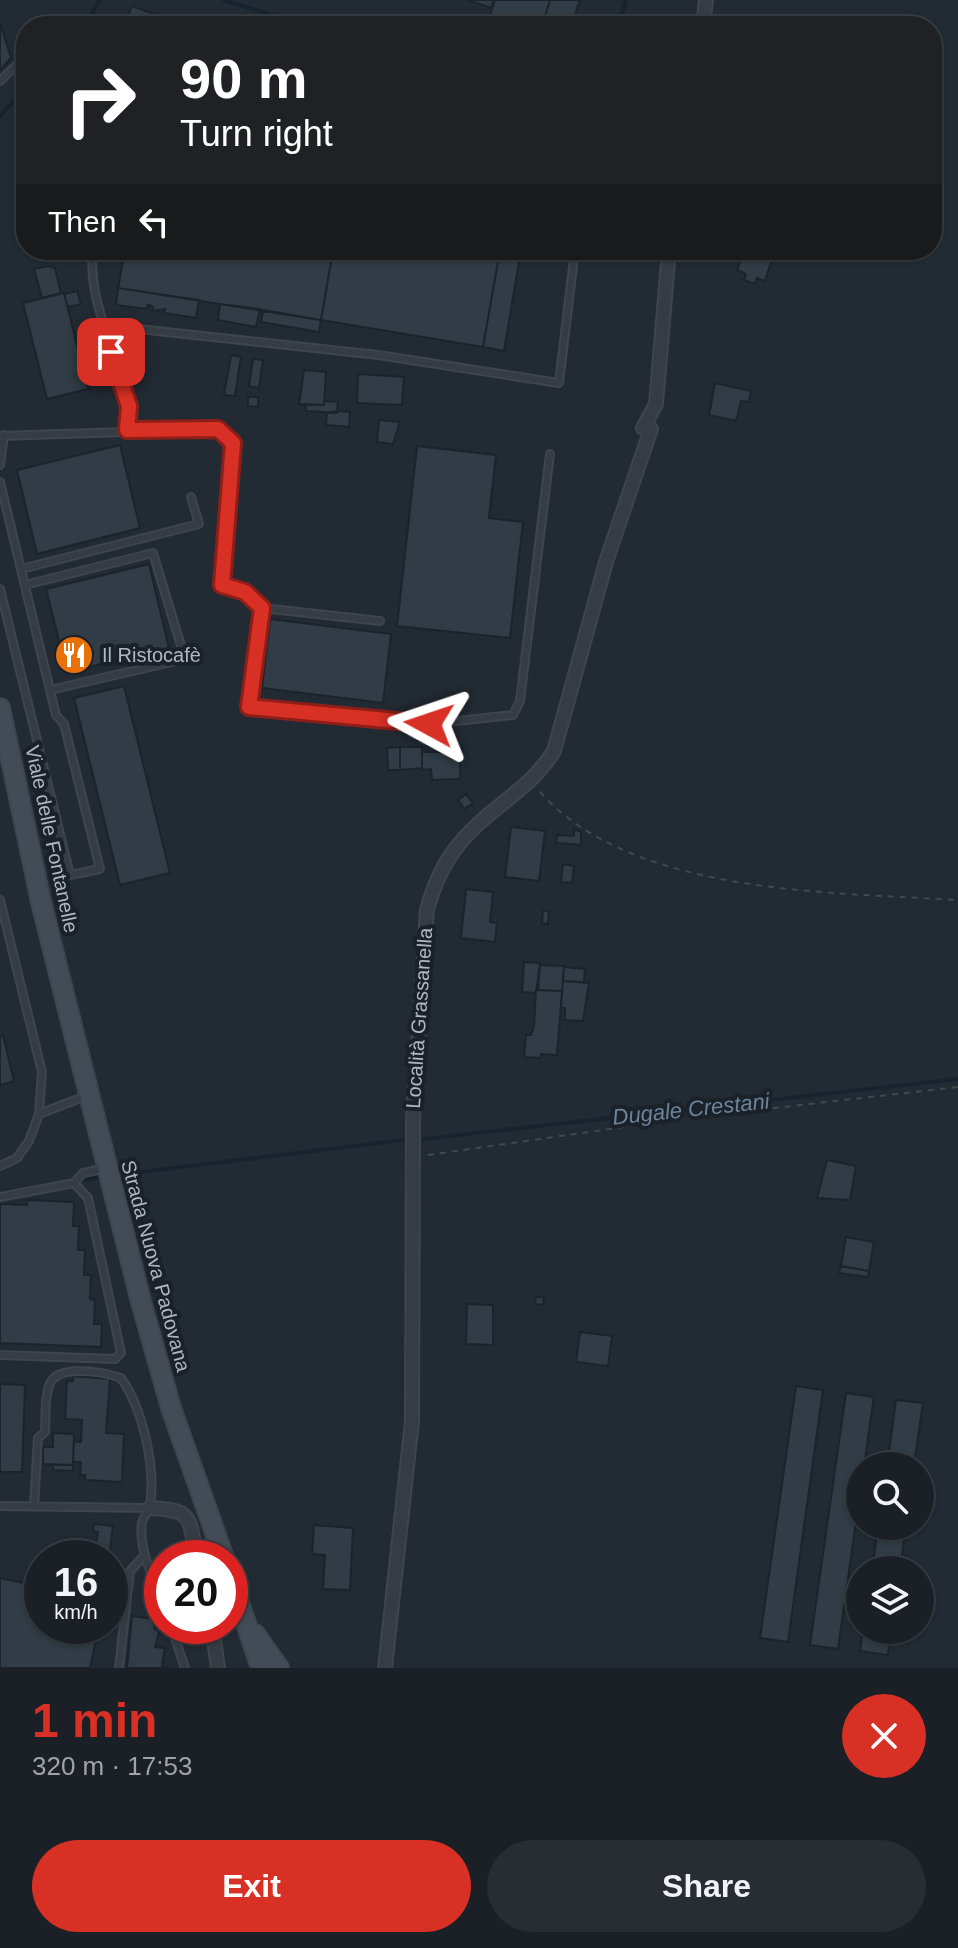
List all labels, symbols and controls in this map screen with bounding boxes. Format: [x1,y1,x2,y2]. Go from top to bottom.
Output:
text: 90 m [180,47,308,110]
icon: right [48,48,152,152]
text: Turn right [180,113,333,154]
icon: left [132,200,176,244]
text: Then [48,205,116,238]
pin [77,318,145,386]
icon: arrive [89,330,133,374]
restaurant icon: Il Ristocafè [53,634,95,676]
place label: Il Ristocafè [102,644,201,666]
position arrow [387,682,471,766]
street label: Viale delle Fontanelle [21,743,83,935]
street label: Località Grassanella [402,926,436,1109]
water label: Dugale Crestani [611,1088,772,1130]
street label: Strada Nuova Padovana [117,1158,195,1375]
map controls [846,1452,934,1644]
button: search [846,1452,934,1540]
speed limit sign: 20 [144,1540,248,1644]
button: layers [846,1556,934,1644]
text: 16 [54,1560,98,1604]
text: km/h [54,1601,98,1623]
text: 1 min [32,1694,157,1747]
button: close [842,1694,926,1778]
text: 320 m · 17:53 [32,1751,192,1781]
button: Exit [32,1840,471,1932]
button: Share [487,1840,926,1932]

